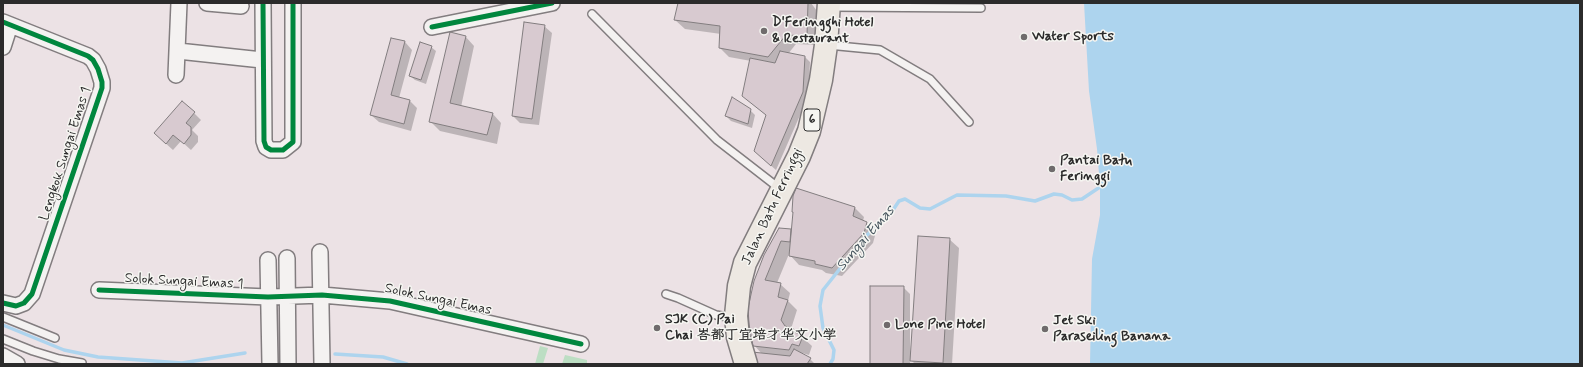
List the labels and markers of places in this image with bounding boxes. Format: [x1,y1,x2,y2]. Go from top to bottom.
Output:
place label: D'Feringghi Hotel & Restaurant [772,15,873,48]
marker: D'Feringghi Hotel & Restaurant [759,26,769,36]
place label: Water Sports [1032,29,1114,45]
marker: Water Sports [1019,32,1029,42]
place label: Pantai Batu Feringgi [1060,153,1132,186]
marker: Pantai Batu Feringgi [1047,164,1057,174]
place label: SJK (C) Pai Chai 峇都丁宜培才华文小学 [665,312,836,344]
place label: Jet Ski Paraseiling Banana [1053,313,1170,346]
place label: Lone Pine Hotel [895,317,985,333]
marker: Lone Pine Hotel [882,320,892,330]
marker: SJK (C) Pai Chai 峇都丁宜培才华文小学 [652,323,662,333]
marker: Jet Ski Paraseiling Banana [1040,324,1050,334]

